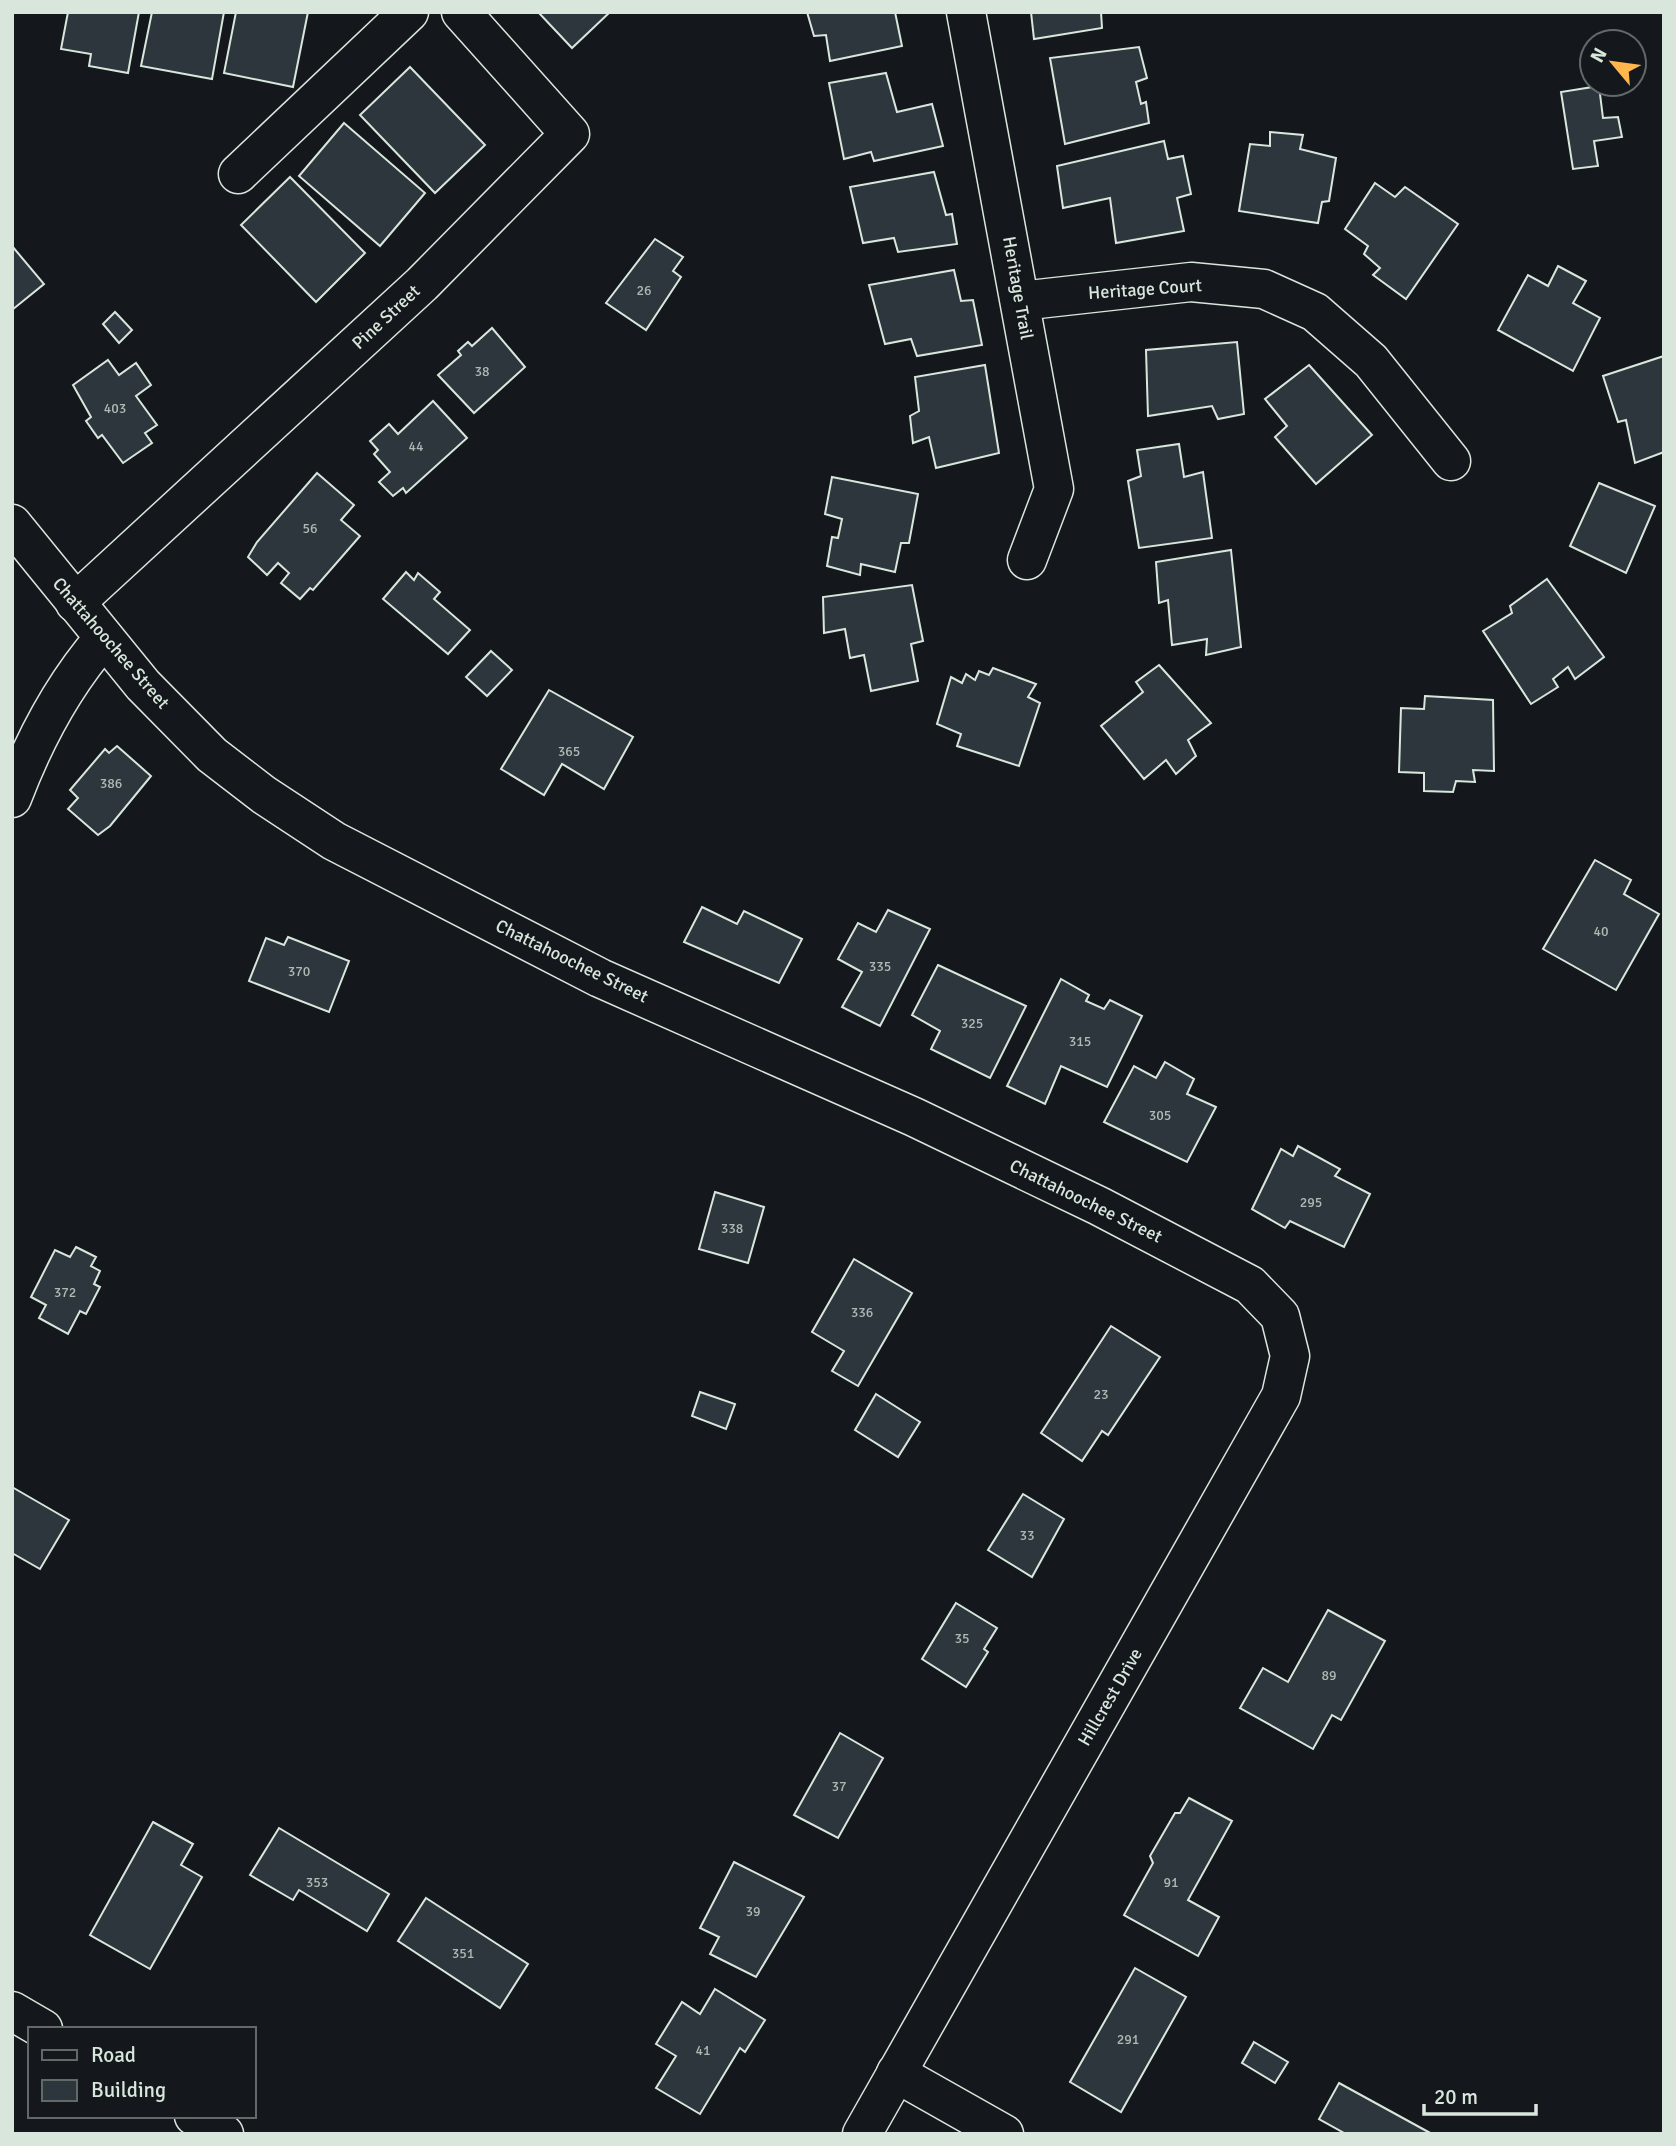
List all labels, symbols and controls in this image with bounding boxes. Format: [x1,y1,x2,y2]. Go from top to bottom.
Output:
north arrow [1578,28,1648,98]
text: N [1585,44,1613,67]
street label: Heritage Trail [998,235,1038,341]
street label: Heritage Court [1087,274,1203,304]
street label: Pine Street [347,280,425,354]
house number: 26 [636,282,652,299]
house number: 38 [474,363,490,380]
house number: 403 [104,400,126,417]
house number: 44 [408,438,424,455]
house number: 56 [302,520,318,537]
street label: Chattahoochee Street [48,573,174,713]
house number: 365 [558,743,580,760]
house number: 386 [100,775,122,792]
street label: Chattahoochee Street [492,915,652,1007]
house number: 40 [1593,923,1609,940]
house number: 335 [869,958,891,975]
house number: 370 [288,963,310,980]
house number: 325 [961,1015,983,1032]
house number: 315 [1069,1033,1091,1050]
house number: 305 [1149,1107,1171,1124]
street label: Chattahoochee Street [1006,1155,1166,1247]
house number: 295 [1300,1194,1322,1211]
house number: 338 [721,1220,743,1237]
house number: 372 [54,1284,76,1301]
house number: 336 [851,1304,873,1321]
house number: 23 [1093,1386,1109,1403]
house number: 33 [1019,1527,1035,1544]
house number: 35 [954,1630,970,1647]
street label: Hillcrest Drive [1073,1644,1147,1750]
house number: 89 [1321,1667,1337,1684]
house number: 37 [831,1778,847,1795]
house number: 353 [306,1874,328,1891]
house number: 91 [1163,1874,1179,1891]
house number: 39 [745,1903,761,1920]
house number: 351 [452,1945,474,1962]
legend [28,2027,256,2118]
house number: 291 [1117,2031,1139,2048]
text: Road [91,2042,136,2068]
house number: 41 [695,2042,711,2059]
scale bar [1424,2072,1536,2116]
text: Building [91,2077,166,2103]
text: 20 m [1434,2084,1478,2110]

